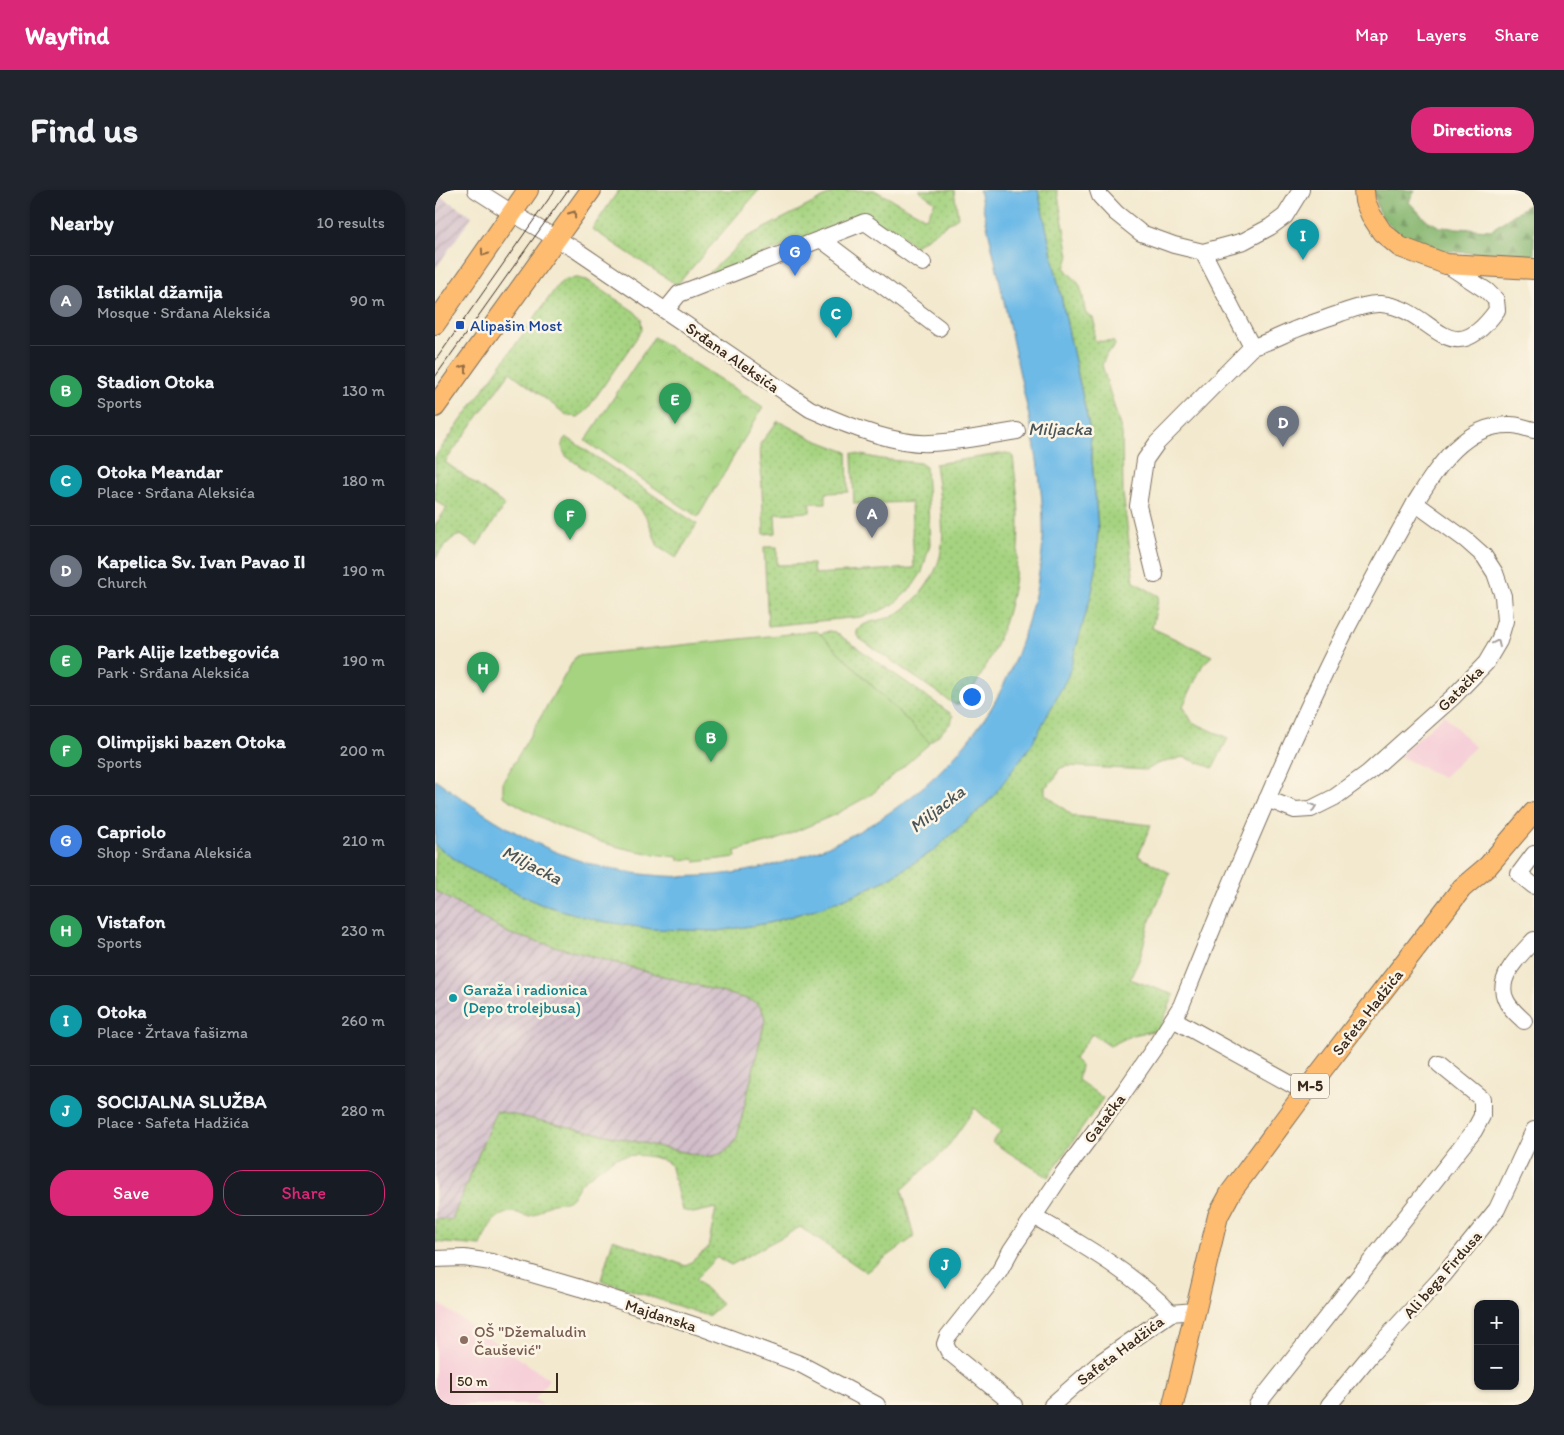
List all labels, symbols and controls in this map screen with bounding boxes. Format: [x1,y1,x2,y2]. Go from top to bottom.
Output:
text: Wayfind [25,21,109,50]
text: Map [1355,24,1388,46]
text: Layers [1416,24,1466,46]
text: Share [1494,24,1539,46]
button: Directions [1411,107,1534,153]
text: Find us [30,109,138,151]
text: Nearby [50,210,114,235]
one-way arrow [567,211,576,220]
text: 10 results [317,213,385,232]
pin: I [1287,219,1319,260]
pin: G [779,235,811,276]
one-way arrow [481,247,490,257]
text: Istiklal džamija [97,280,223,303]
text: A [61,291,71,310]
text: 90 m [350,291,385,310]
pin: C [820,297,852,338]
text: Mosque · Srđana Aleksića [97,303,270,322]
place label: Alipašin Most [470,316,562,335]
street label: Srđana Aleksića [682,318,783,397]
marker: Alipašin Most [454,319,466,331]
one-way arrow [458,365,466,374]
text: Stadion Otoka [97,370,214,393]
text: B [61,381,71,400]
text: 130 m [342,381,385,400]
pin: E [659,383,691,424]
text: Sports [97,393,142,412]
pin: D [1267,406,1299,447]
water label: Miljacka [1028,418,1093,440]
text: Otoka Meandar [97,460,223,483]
text: C [61,471,71,490]
text: 180 m [342,471,385,490]
text: Place · Srđana Aleksića [97,483,255,502]
pin: A [856,497,888,538]
pin: F [554,499,586,540]
text: Kapelica Sv. Ivan Pavao II [97,550,306,573]
text: D [61,561,71,580]
text: 190 m [342,561,385,580]
text: Church [97,573,147,592]
one-way arrow [1491,639,1502,648]
text: Park Alije Izetbegovića [97,640,279,663]
text: E [62,651,70,670]
text: 190 m [342,651,385,670]
pin: H [467,652,499,693]
street label: Gatačka [1433,661,1488,715]
text: Park · Srđana Aleksića [97,663,249,682]
your location [959,684,985,710]
pin: B [695,721,727,762]
text: Olimpijski bazen Otoka [97,730,286,753]
text: F [62,741,70,760]
text: 200 m [340,741,385,760]
text: Sports [97,753,142,772]
water label: Miljacka [905,780,970,837]
one-way arrow [1308,803,1317,813]
text: Capriolo [97,820,166,843]
text: G [60,831,72,850]
text: 210 m [342,831,385,850]
water label: Miljacka [498,841,566,890]
text: Shop · Srđana Aleksića [97,843,252,862]
text: Vistafon [97,910,166,933]
text: H [60,921,72,940]
text: 230 m [341,921,385,940]
text: Sports [97,933,142,952]
street label: Safeta Hadžića [1328,965,1407,1059]
place label: Garaža i radionica (Depo trolejbusa) [463,980,588,1017]
marker: Garaža i radionica (Depo trolejbusa) [447,992,459,1004]
text: Otoka [97,1000,147,1023]
text: I [63,1011,69,1030]
text: 260 m [341,1011,385,1030]
text: Place · Žrtava fašizma [97,1023,248,1042]
road number: M-5 [1291,1074,1329,1098]
street label: Gatačka [1080,1089,1130,1147]
text: SOCIJALNA SLUŽBA [97,1090,267,1113]
text: J [62,1101,70,1120]
text: 280 m [341,1101,385,1120]
text: Place · Safeta Hadžića [97,1113,249,1132]
button: Save [50,1170,213,1216]
button: Share [223,1170,385,1216]
street label: Ali bega Firdusa [1399,1226,1486,1322]
pin: J [929,1248,961,1289]
street label: Majdanska [623,1295,700,1336]
map controls [1474,1300,1519,1390]
button: + [1474,1300,1519,1345]
street label: Safeta Hadžića [1073,1311,1168,1389]
place label: OŠ "Džemaludin Čaušević" [474,1322,586,1359]
marker: OŠ "Džemaludin Čaušević" [458,1334,470,1346]
button: − [1474,1345,1519,1390]
scale bar [450,1370,557,1393]
text: 50 m [457,1373,488,1390]

